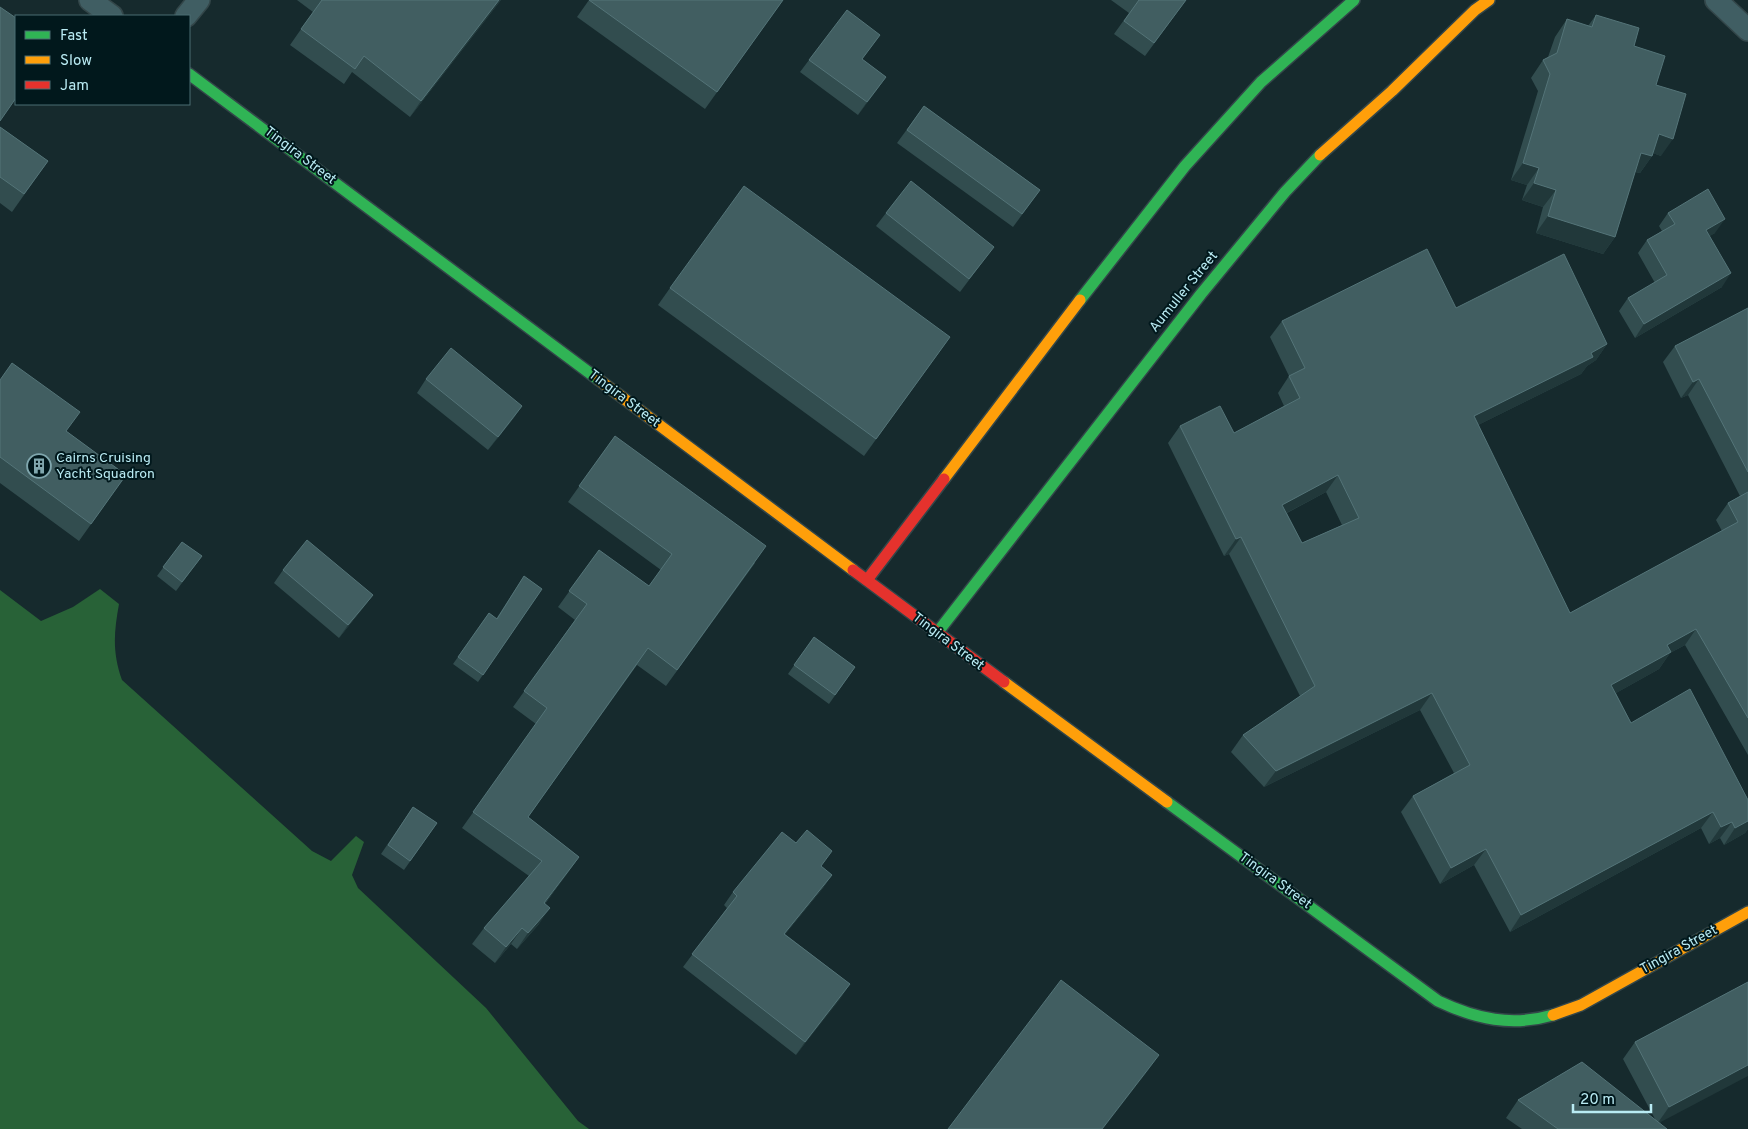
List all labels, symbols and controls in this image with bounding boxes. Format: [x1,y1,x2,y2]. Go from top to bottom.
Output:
legend [15,15,190,105]
text: Fast [60,27,88,46]
text: Slow [60,52,92,71]
text: Jam [60,77,89,96]
street label: Tingira Street [261,123,339,189]
street label: Aumuller Street [1146,248,1222,336]
street label: Tingira Street [585,366,663,432]
place label: Cairns Cruising Yacht Squadron [56,450,155,483]
building icon: Cairns Cruising Yacht Squadron [26,453,52,479]
street label: Tingira Street [909,609,987,675]
street label: Tingira Street [1235,849,1315,913]
street label: Tingira Street [1637,922,1721,978]
scale bar [1573,1082,1650,1114]
text: 20 m [1580,1091,1615,1110]

